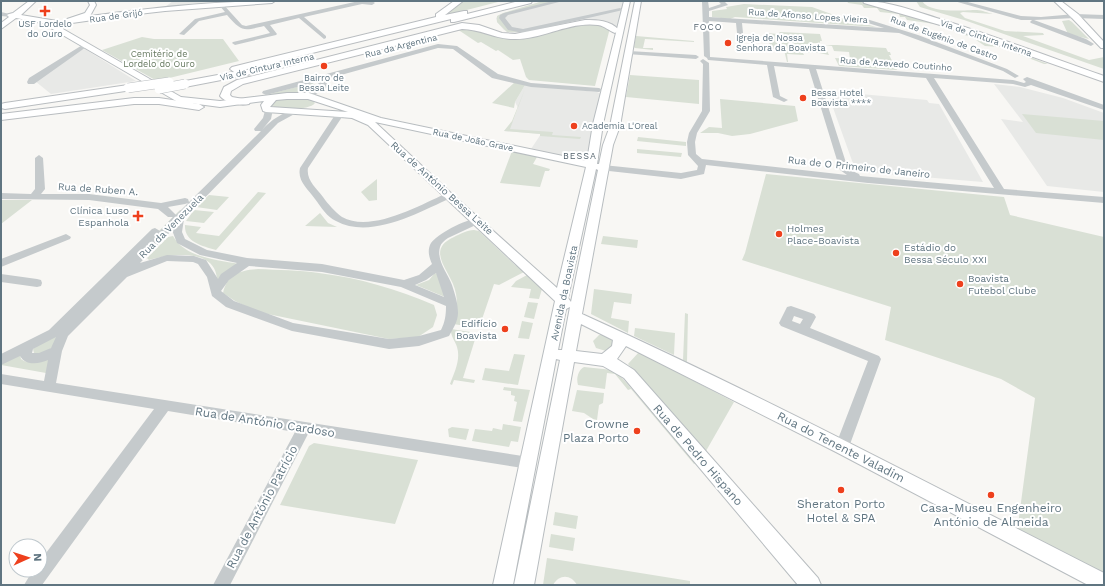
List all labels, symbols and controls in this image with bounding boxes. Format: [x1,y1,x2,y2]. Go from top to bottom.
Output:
marker: USF Lordelo do Ouro [39,5,51,17]
street label: Rua de Grijó [89,7,143,25]
street label: Rua de Afonso Lopes Vieira [748,7,868,25]
street label: Rua de Eugénio de Castro [889,14,999,62]
street label: Via de Cintura Interna [939,18,1033,58]
place label: USF Lordelo do Ouro [18,19,72,39]
district label: FOCO [693,22,723,32]
street label: Rua da Argentina [364,32,438,60]
place label: Igreja de Nossa Senhora da Boavista [736,33,826,53]
marker: Igreja de Nossa Senhora da Boavista [723,38,733,48]
park label: Cemitério de Lordelo do Ouro [123,49,195,69]
street label: Via de Cintura Interna [219,51,315,83]
street label: Rua de Azevedo Coutinho [840,55,952,73]
marker: Bairro de Bessa Leite [319,61,329,71]
place label: Bairro de Bessa Leite [299,73,349,93]
place label: Bessa Hotel Boavista **** [811,88,871,108]
marker: Bessa Hotel Boavista **** [798,93,808,103]
marker: Academia L'Oreal [569,121,579,131]
place label: Academia L'Oreal [582,121,658,131]
street label: Rua de João Grave [432,127,514,153]
street label: Rua de António Bessa Leite [389,139,496,237]
district label: BESSA [563,151,597,161]
street label: Rua de O Primeiro de Janeiro [787,154,931,180]
street label: Rua de Ruben A. [58,181,138,197]
street label: Rua da Venezuela [137,191,206,260]
place label: Clínica Luso Espanhola [70,205,129,228]
marker: Clínica Luso Espanhola [132,210,144,222]
place label: Holmes Place-Boavista [787,223,860,246]
marker: Holmes Place-Boavista [774,229,784,239]
place label: Estádio do Bessa Século XXI [904,242,987,265]
street label: Avenida da Boavista [549,244,580,342]
marker: Estádio do Bessa Século XXI [891,248,901,258]
place label: Boavista Futebol Clube [968,273,1037,296]
marker: Boavista Futebol Clube [955,279,965,289]
place label: Edifício Boavista [456,318,497,341]
marker: Edifício Boavista [500,324,510,334]
street label: Rua de Pedro Hispano [650,402,746,508]
street label: Rua de António Cardoso [194,404,336,440]
street label: Rua do Tenente Valadim [775,409,907,485]
place label: Crowne Plaza Porto [563,417,629,445]
marker: Crowne Plaza Porto [632,426,642,436]
street label: Rua de António Patrício [224,443,300,571]
marker: Sheraton Porto Hotel & SPA [836,485,846,495]
marker: Casa-Museu Engenheiro António de Almeida [986,490,996,500]
place label: Sheraton Porto Hotel & SPA [797,497,885,525]
place label: Casa-Museu Engenheiro António de Almeida [920,501,1062,529]
north arrow [8,538,48,578]
text: N [31,553,44,562]

